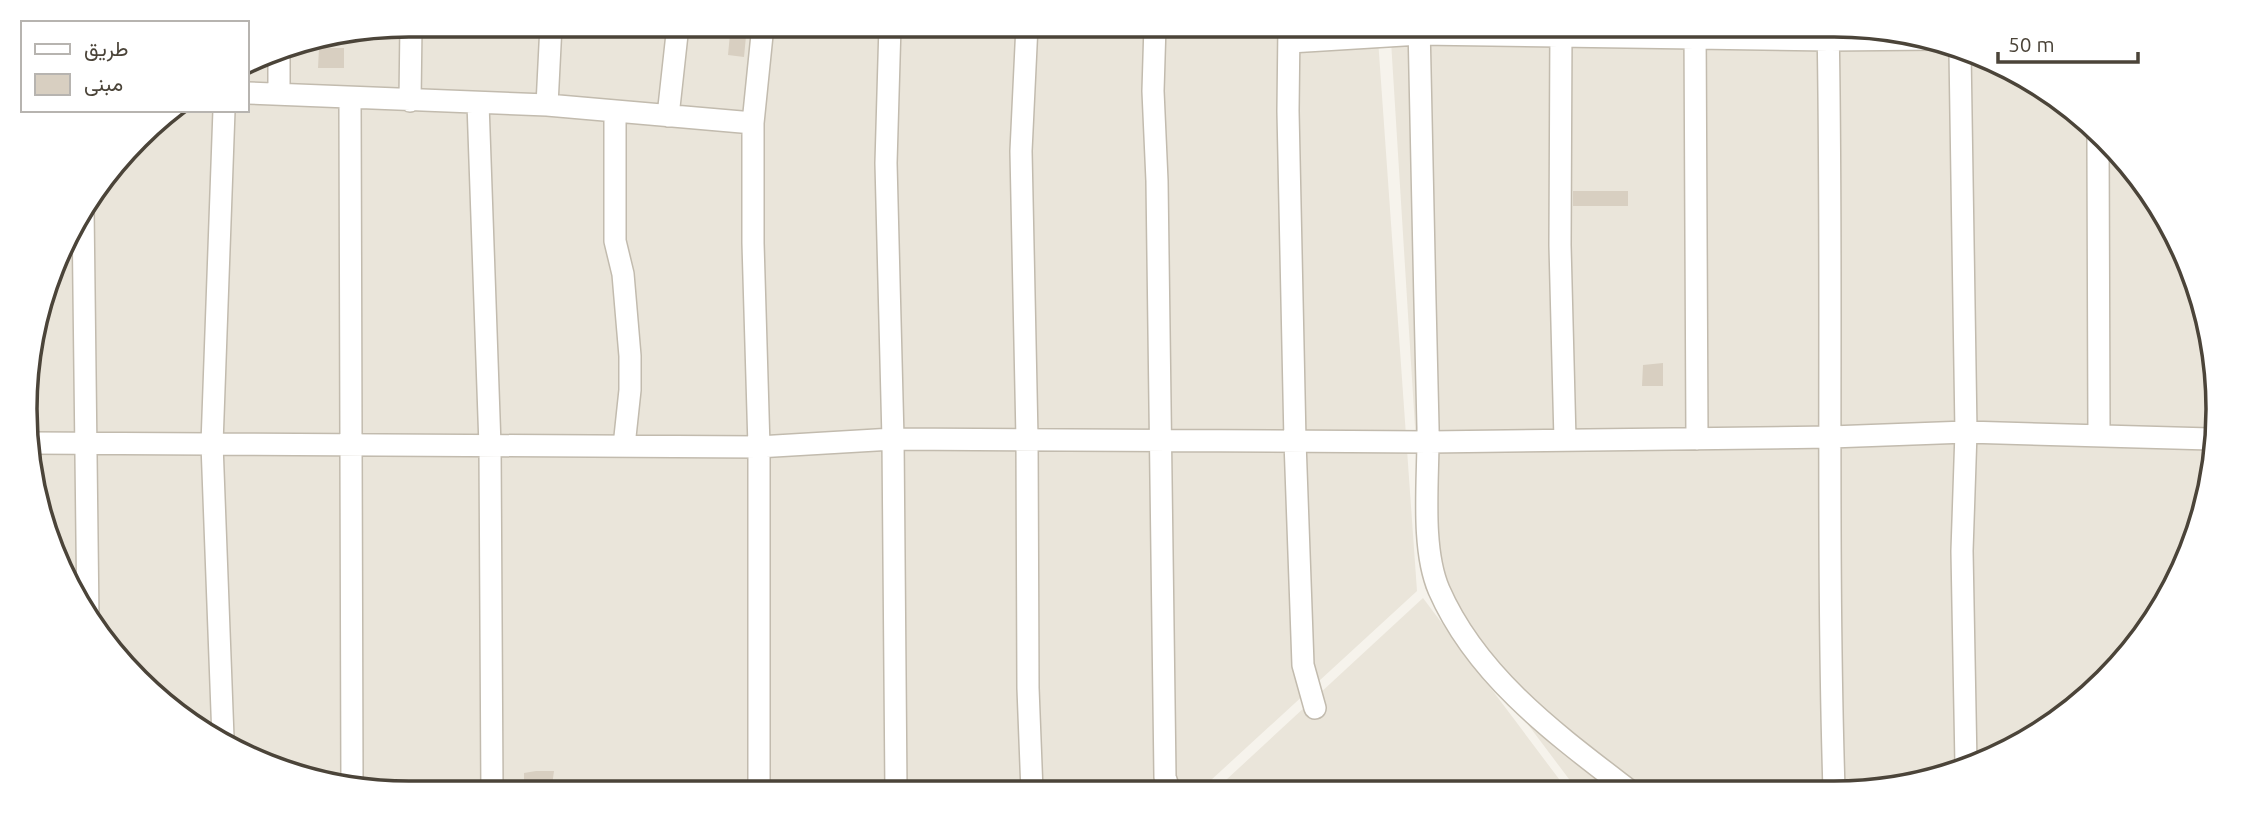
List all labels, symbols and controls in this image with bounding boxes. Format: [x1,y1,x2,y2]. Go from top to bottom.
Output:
legend [21,21,248,112]
scale bar [1998,21,2138,65]
text: 50 m [2008,32,2055,56]
text: طريق [84,36,129,62]
text: مبنى [84,71,123,96]

